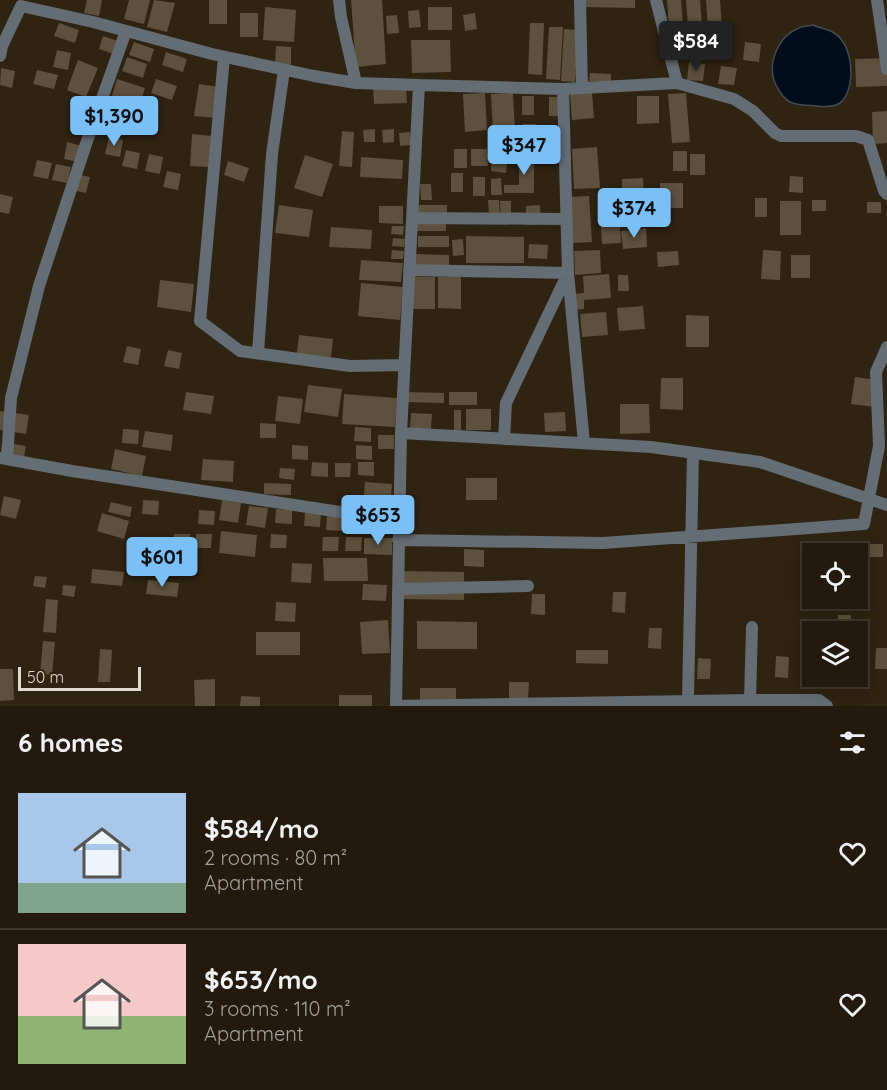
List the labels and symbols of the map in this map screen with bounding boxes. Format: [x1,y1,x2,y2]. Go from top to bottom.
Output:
pin: $584 [660,21,732,72]
pin: $1,390 [65,96,163,147]
pin: $347 [488,125,560,176]
pin: $374 [598,188,670,239]
pin: $653 [342,495,414,546]
pin: $601 [126,537,198,588]
scale bar [18,664,141,692]

